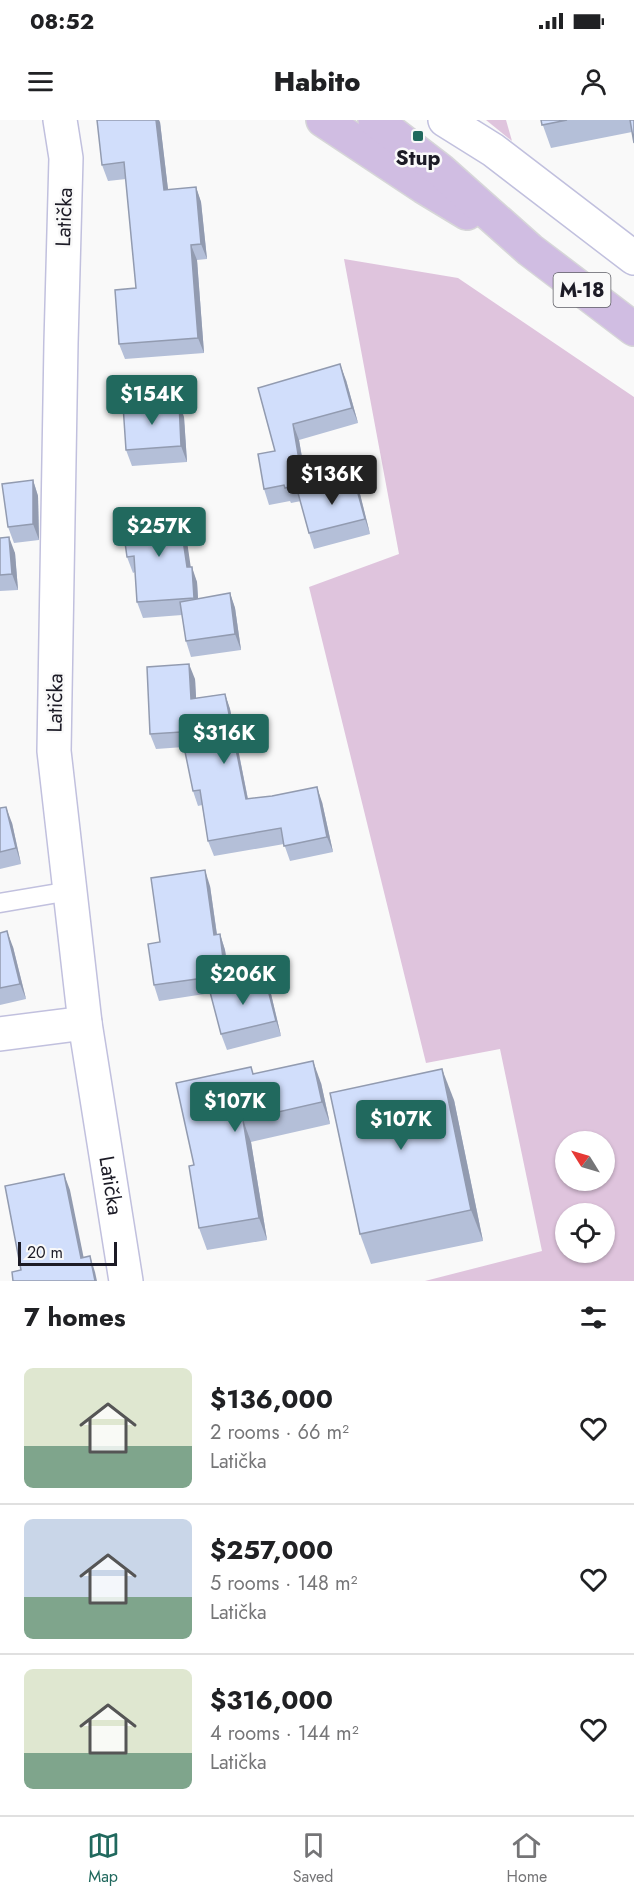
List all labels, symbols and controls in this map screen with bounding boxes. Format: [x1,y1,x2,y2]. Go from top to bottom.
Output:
text: 08:52 [30,5,94,37]
text: Habito [274,62,360,101]
icon: menu [24,65,57,98]
icon: person [577,65,610,98]
marker: Stup [411,129,425,143]
place label: Stup [396,143,440,173]
street label: Latička [48,187,80,247]
road number: M-18 [554,273,610,307]
pin: $154K [110,375,194,426]
text: $154K [120,380,184,409]
pin: $136K [290,455,374,506]
text: $136K [301,460,363,489]
pin: $257K [117,507,201,558]
text: $257K [127,512,191,541]
street label: Latička [39,673,71,733]
pin: $316K [182,714,266,765]
text: $316K [193,719,255,748]
pin: $206K [201,955,285,1006]
text: $206K [210,960,276,989]
pin: $107K [193,1082,277,1133]
text: $107K [204,1087,266,1116]
pin: $107K [359,1100,443,1151]
text: $107K [370,1105,432,1134]
north arrow [555,1131,615,1191]
map controls [555,1131,615,1263]
street label: Latička [91,1154,130,1217]
button: locate [555,1203,615,1263]
scale bar [18,1239,117,1266]
text: 20 m [27,1241,63,1264]
text: 7 homes [24,1298,126,1336]
icon: filters [577,1301,610,1334]
text: $136,000 [210,1380,333,1418]
icon: home [72,1392,144,1464]
icon: heart [577,1412,610,1445]
text: 2 rooms · 66 m² [210,1418,349,1447]
text: Latička [210,1447,267,1476]
text: $257,000 [210,1531,333,1569]
icon: home [72,1543,144,1615]
icon: heart [577,1563,610,1596]
text: 5 rooms · 148 m² [210,1569,357,1598]
text: Latička [210,1598,267,1627]
text: $316,000 [210,1681,333,1719]
icon: home [72,1693,144,1765]
icon: heart [577,1713,610,1746]
text: 4 rooms · 144 m² [210,1719,359,1748]
text: Latička [210,1748,267,1777]
tab: Map [87,1829,120,1888]
tab: Saved [293,1829,333,1888]
tab: Home [506,1829,547,1888]

